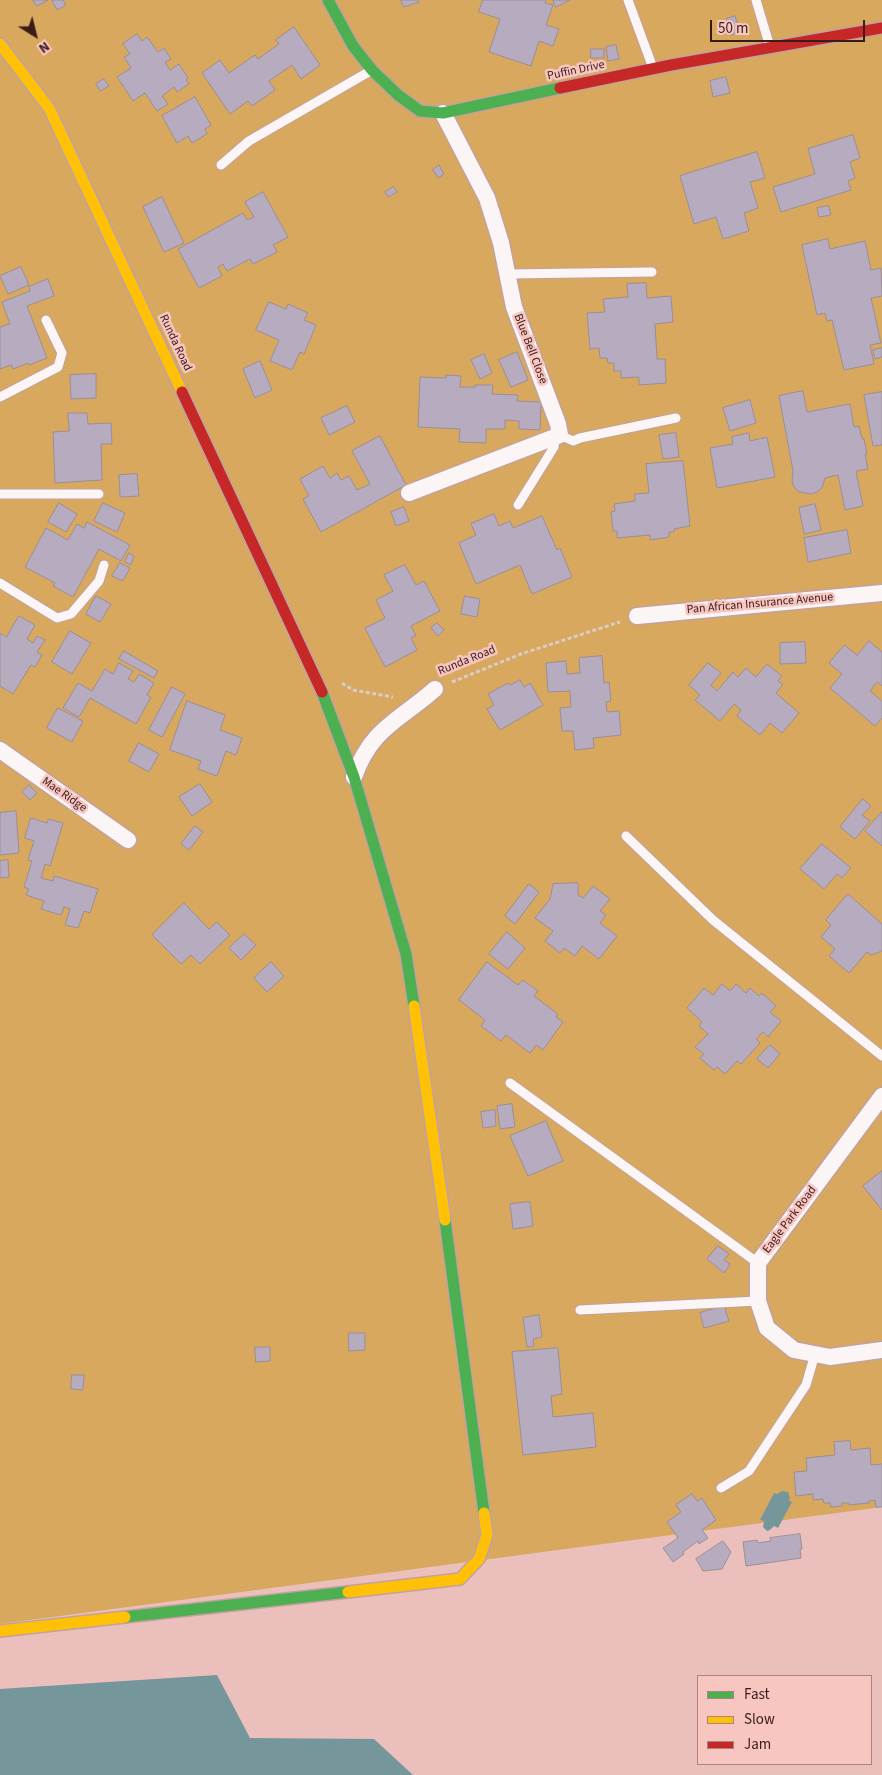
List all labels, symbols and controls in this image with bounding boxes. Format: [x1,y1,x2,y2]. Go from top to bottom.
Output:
north arrow [10,10,60,60]
scale bar [712,10,867,42]
text: 50 m [718,18,748,39]
text: N [34,36,53,58]
street label: Puffin Drive [546,58,606,84]
street label: Runda Road [156,312,194,374]
street label: Blue Bell Close [510,312,550,386]
street label: Pan African Insurance Avenue [686,590,834,618]
street label: Runda Road [436,643,498,679]
street label: Mae Ridge [39,774,89,816]
street label: Eagle Park Road [760,1184,820,1256]
legend [697,1675,872,1765]
text: Fast [744,1684,770,1705]
text: Slow [744,1709,775,1730]
text: Jam [744,1734,771,1755]

